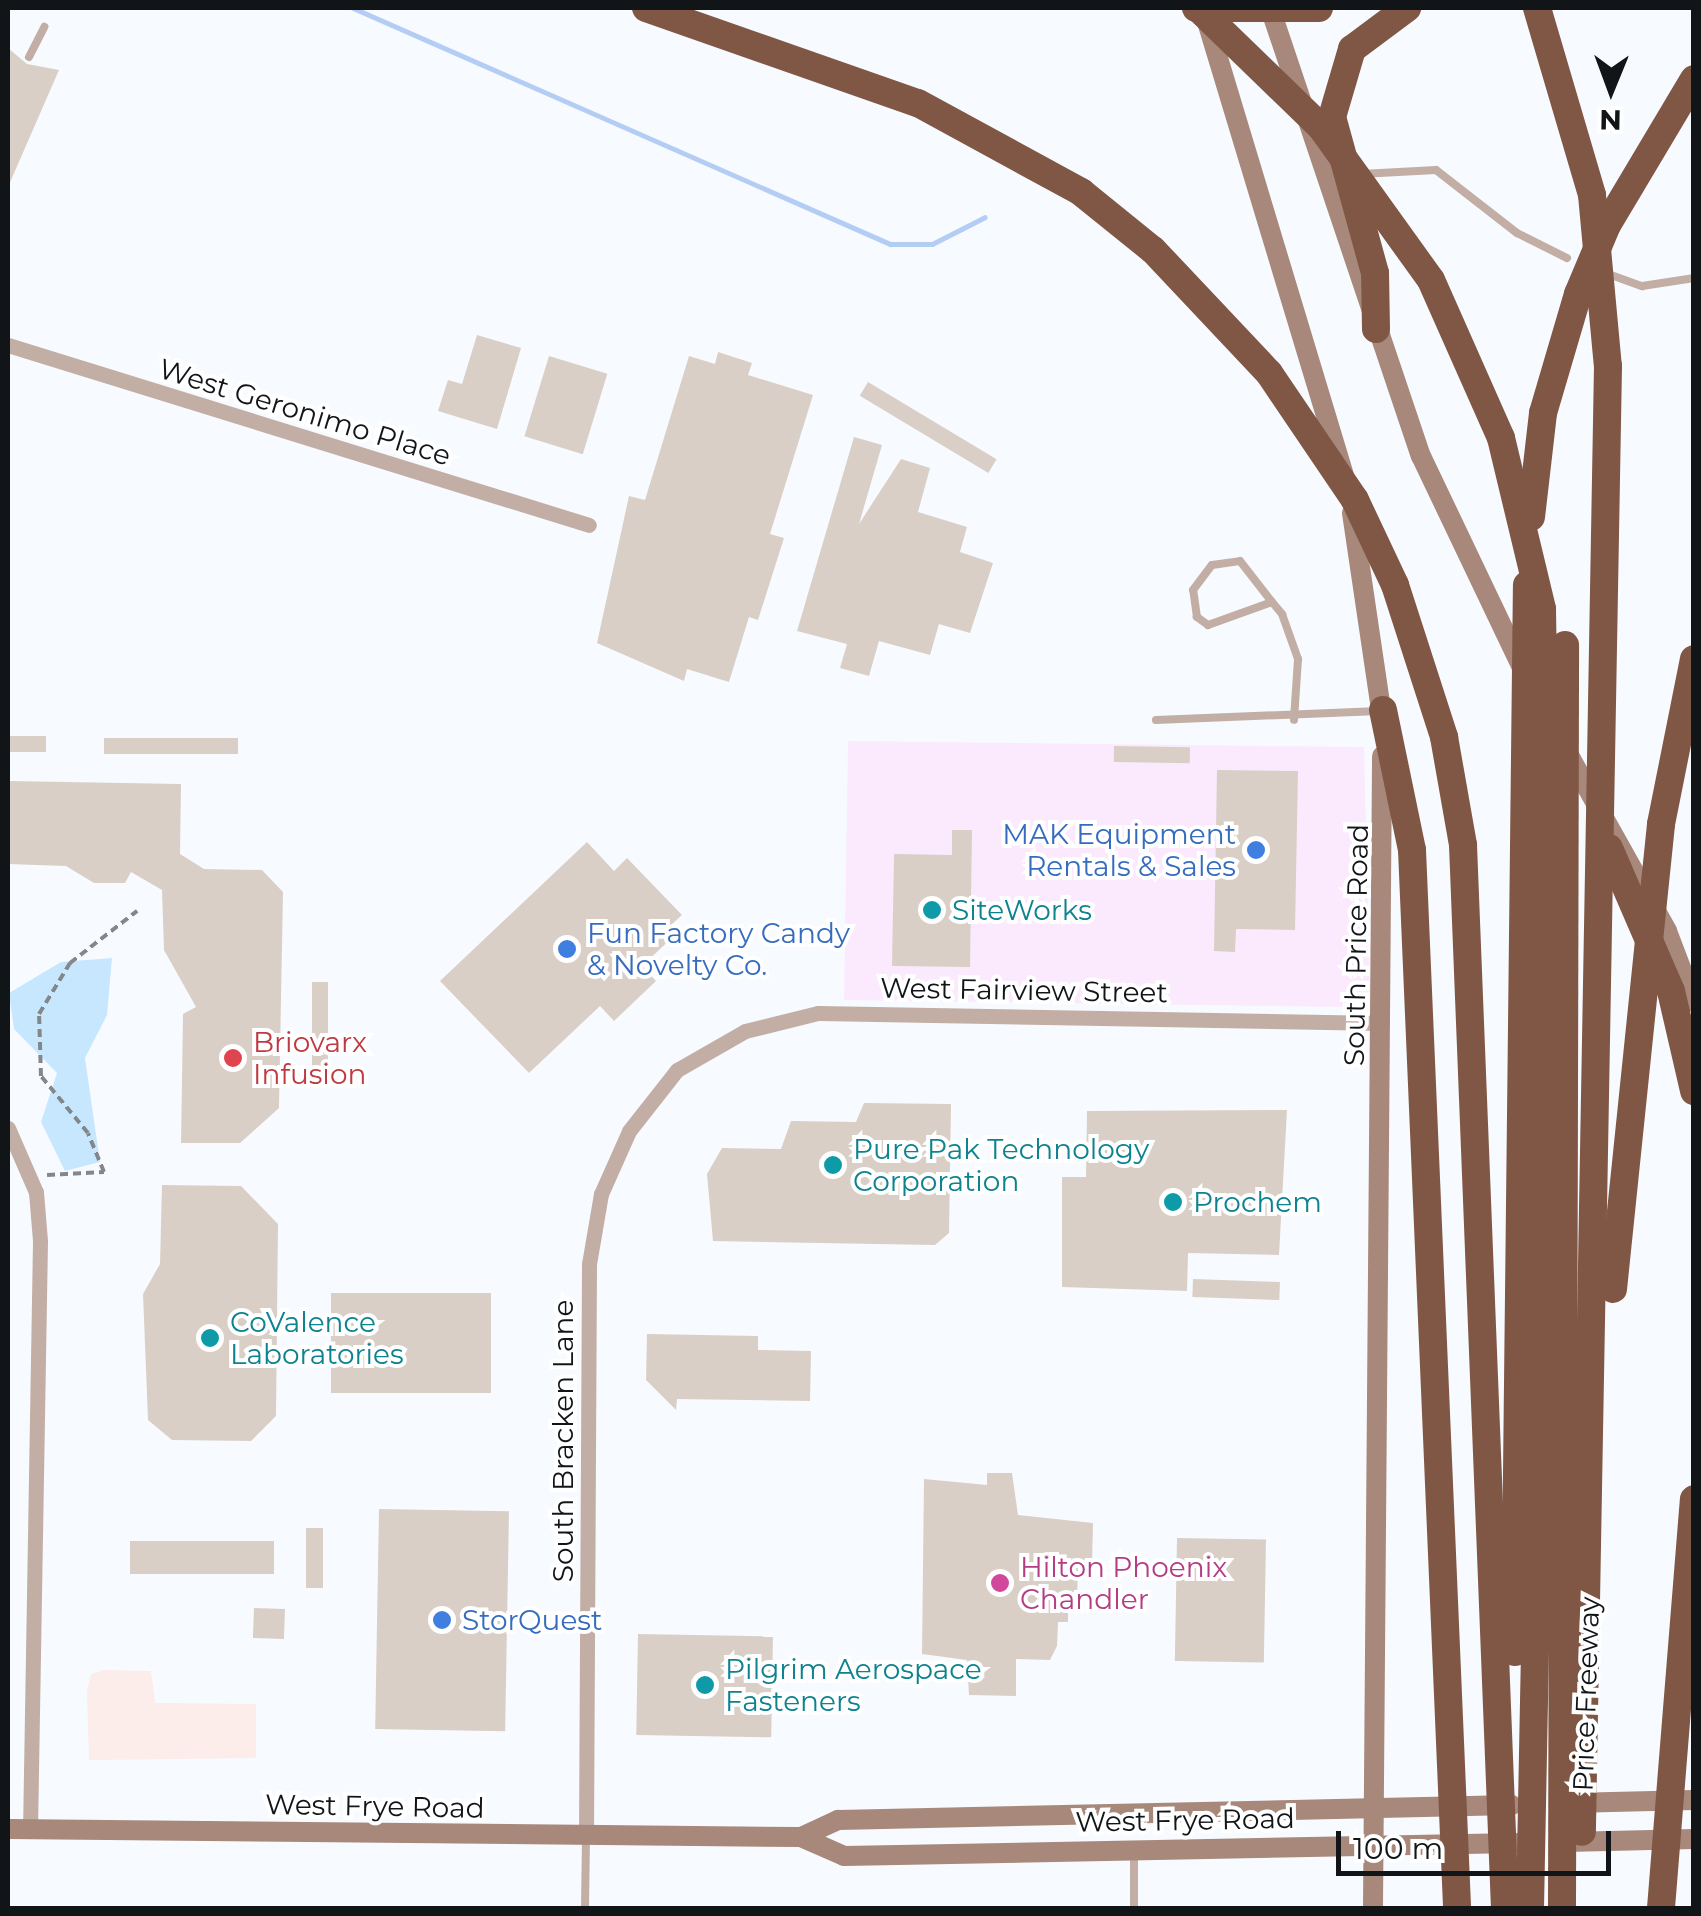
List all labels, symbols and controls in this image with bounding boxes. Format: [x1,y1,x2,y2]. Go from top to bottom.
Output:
north arrow [1561,40,1661,140]
text: N [1599,103,1622,137]
street label: West Geronimo Place [155,352,455,472]
place label: MAK Equipment Rentals & Sales [1002,817,1236,883]
street label: South Price Road [1337,824,1375,1066]
marker: MAK Equipment Rentals & Sales [1245,839,1267,861]
place label: SiteWorks [952,893,1092,927]
marker: SiteWorks [921,899,943,921]
place label: Fun Factory Candy & Novelty Co. [587,916,850,982]
marker: Fun Factory Candy & Novelty Co. [556,938,578,960]
street label: West Fairview Street [880,971,1168,1009]
place label: Briovarx Infusion [253,1025,367,1091]
marker: Briovarx Infusion [222,1047,244,1069]
place label: Pure Pak Technology Corporation [853,1132,1149,1198]
marker: Pure Pak Technology Corporation [822,1154,844,1176]
place label: Prochem [1193,1185,1322,1219]
marker: Prochem [1162,1191,1184,1213]
street label: South Bracken Lane [546,1300,580,1582]
place label: CoValence Laboratories [230,1305,404,1371]
marker: CoValence Laboratories [199,1327,221,1349]
place label: Hilton Phoenix Chandler [1020,1550,1227,1616]
marker: Hilton Phoenix Chandler [989,1572,1011,1594]
street label: Price Freeway [1566,1596,1606,1792]
place label: StorQuest [462,1603,602,1637]
marker: StorQuest [431,1609,453,1631]
place label: Pilgrim Aerospace Fasteners [725,1652,982,1718]
marker: Pilgrim Aerospace Fasteners [694,1674,716,1696]
street label: West Frye Road [265,1787,485,1825]
street label: West Frye Road [1075,1801,1295,1839]
scale bar [1341,1811,1616,1873]
text: 100 m [1353,1830,1443,1867]

